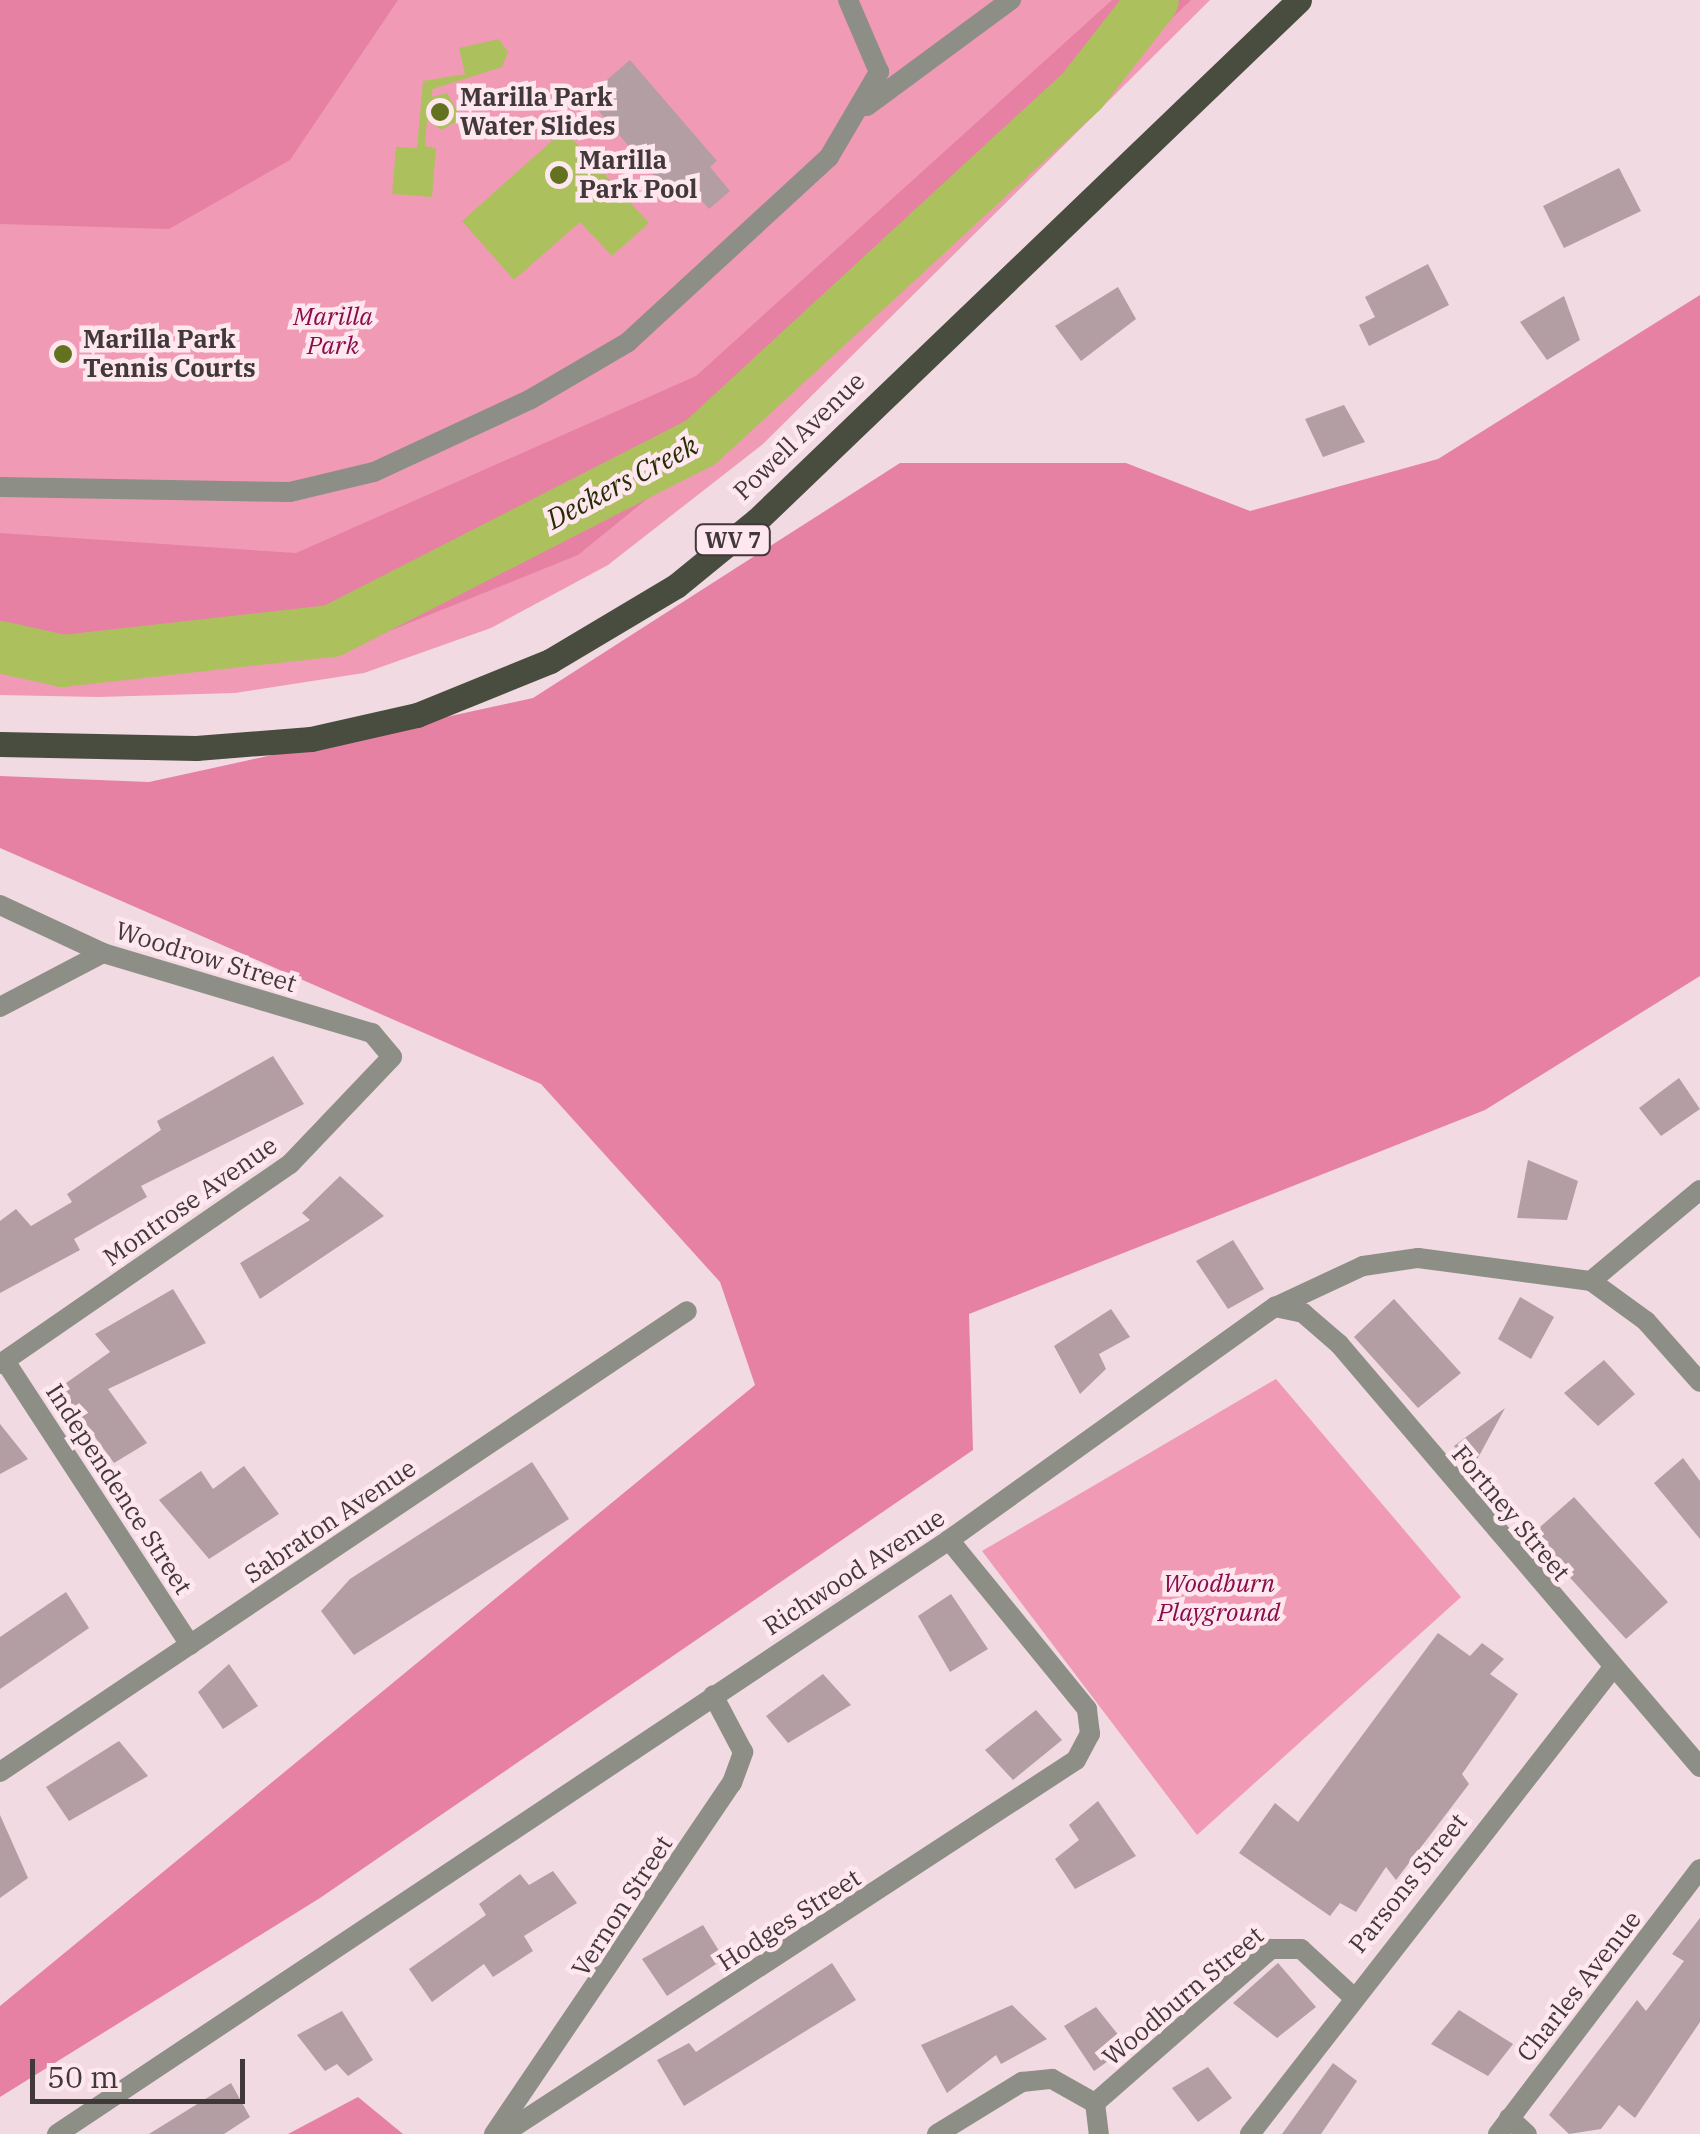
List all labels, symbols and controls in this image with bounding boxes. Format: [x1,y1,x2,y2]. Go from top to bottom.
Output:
place label: Marilla Park Water Slides [460,83,615,142]
marker: Marilla Park Water Slides [429,101,451,123]
place label: Marilla Park Pool [579,146,697,205]
marker: Marilla Park Pool [548,164,570,186]
park label: Marilla Park [293,302,373,361]
place label: Marilla Park Tennis Courts [83,325,256,384]
marker: Marilla Park Tennis Courts [52,343,74,365]
street label: Powell Avenue [727,366,871,506]
water label: Deckers Creek [540,428,704,536]
road number: WV 7 [693,523,773,557]
street label: Woodrow Street [112,915,300,999]
street label: Montrose Avenue [97,1130,283,1272]
street label: Independence Street [40,1378,198,1600]
street label: Fortney Street [1446,1439,1576,1587]
street label: Sabraton Avenue [239,1453,421,1589]
street label: Richwood Avenue [758,1502,950,1642]
park label: Woodburn Playground [1158,1569,1280,1628]
street label: Parsons Street [1343,1807,1473,1959]
street label: Vernon Street [565,1830,679,1982]
street label: Hodges Street [712,1863,866,1977]
street label: Charles Avenue [1511,1905,1647,2067]
street label: Woodburn Street [1097,1920,1269,2072]
scale bar [35,2039,250,2101]
text: 50 m [47,2057,119,2096]

